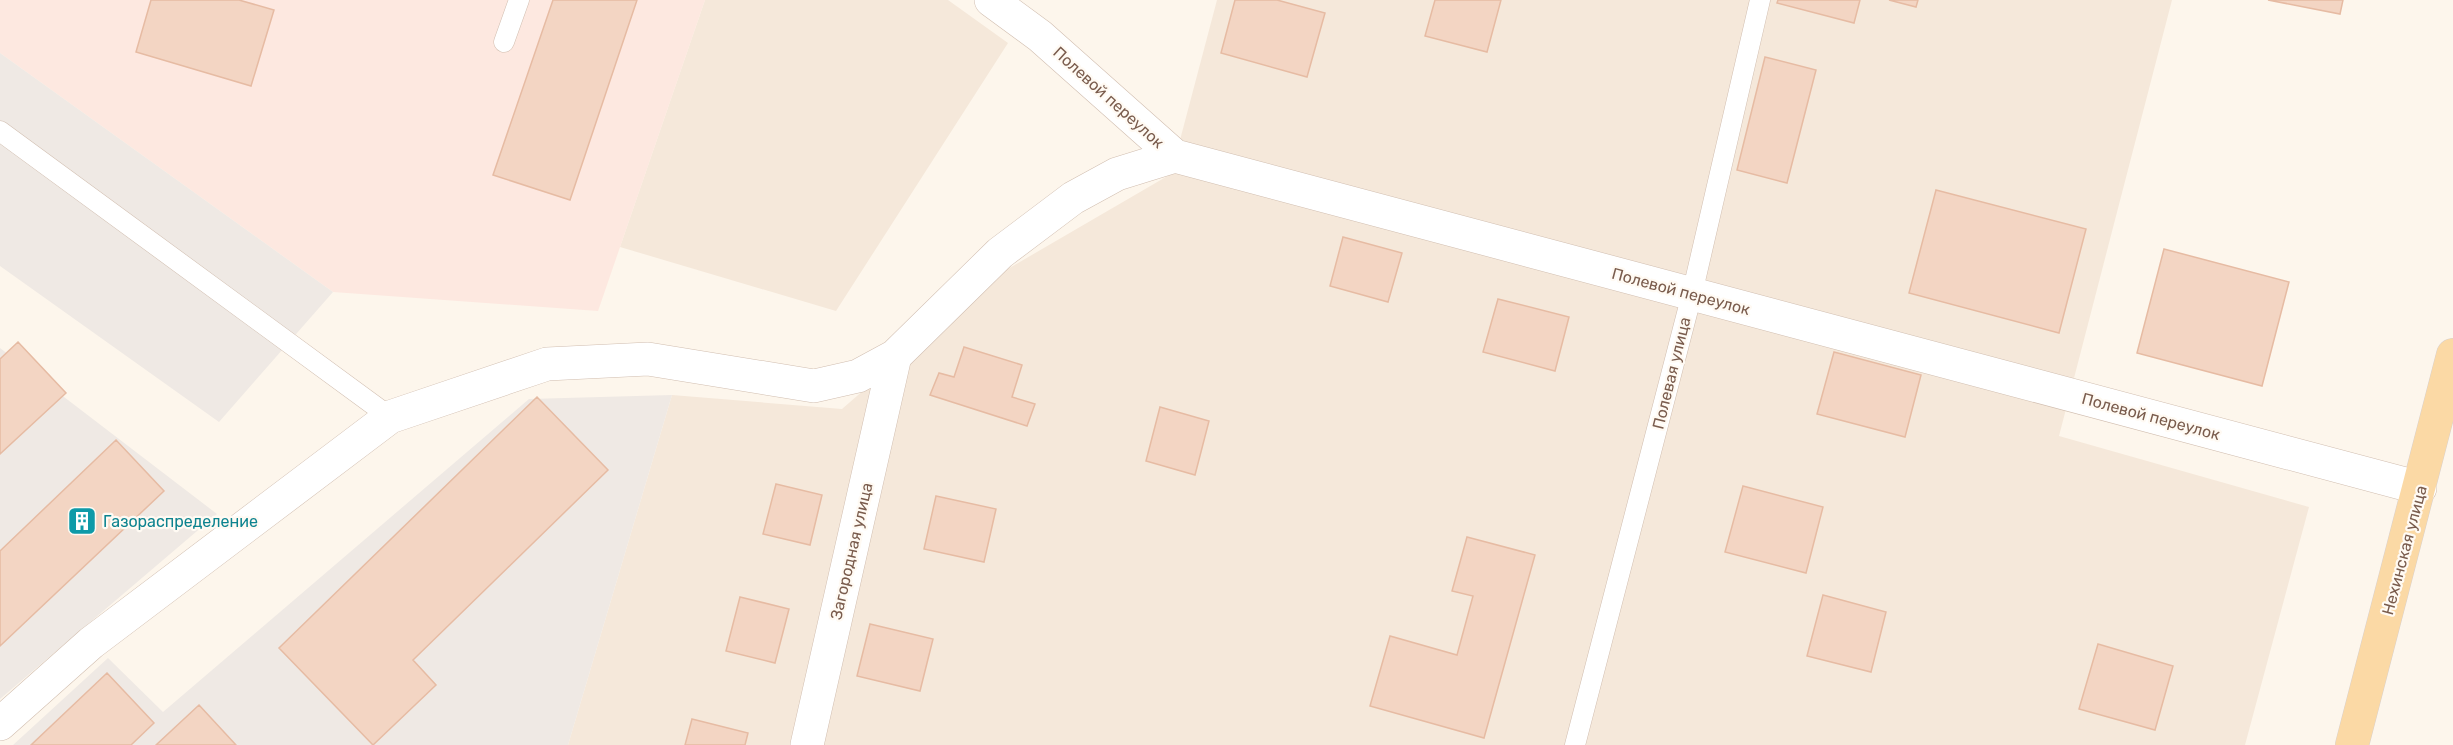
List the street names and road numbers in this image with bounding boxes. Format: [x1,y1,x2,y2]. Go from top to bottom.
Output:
street label: Полевой переулок [1049,43,1168,152]
street label: Полевой переулок [1610,264,1753,319]
street label: Полевая улица [1648,315,1695,431]
street label: Полевой переулок [2080,389,2223,444]
street label: Загородная улица [826,481,877,622]
street label: Нехинская улица [2378,483,2431,617]

